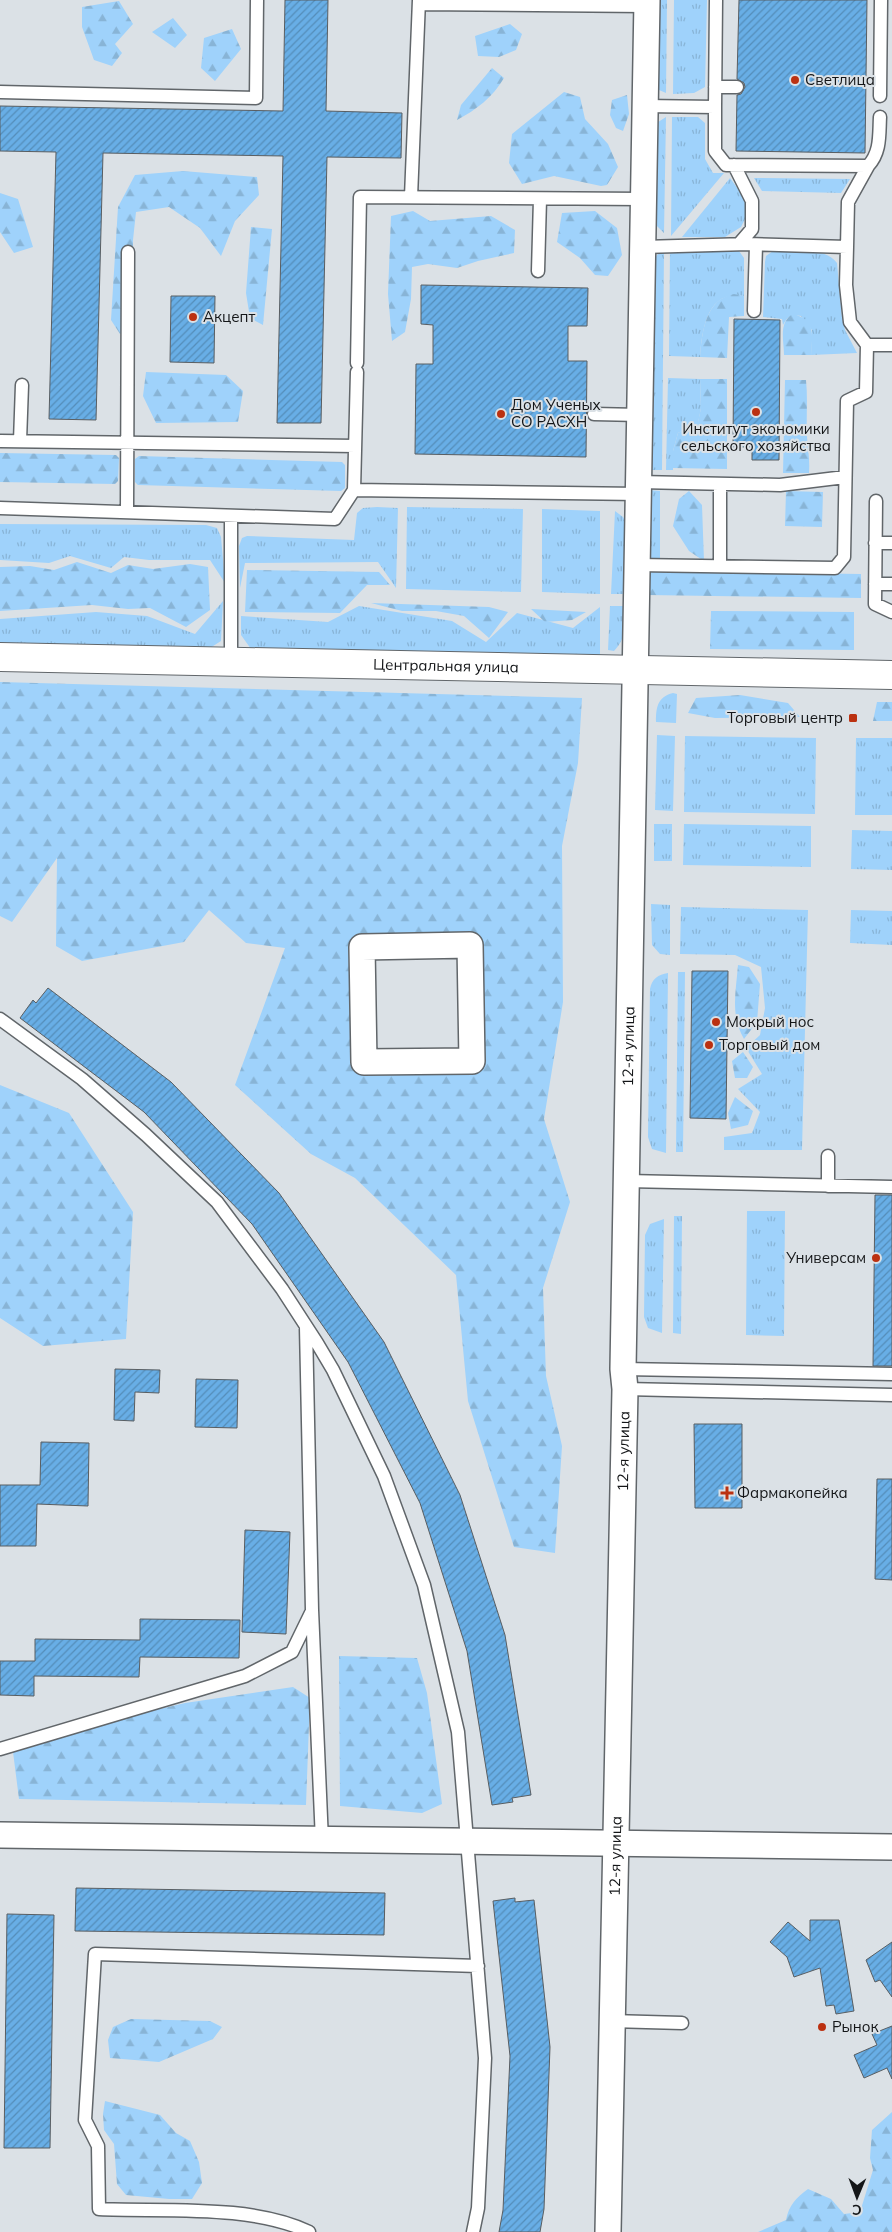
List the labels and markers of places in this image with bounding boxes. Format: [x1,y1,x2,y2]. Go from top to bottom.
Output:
place label: Светлица [805,70,875,89]
marker: Светлица [789,74,801,86]
place label: Акцепт [203,307,255,326]
marker: Акцепт [187,311,199,323]
place label: Дом Ученых СО РАСХН [511,395,601,431]
marker: Институт экономики сельского хозяйства [750,406,762,418]
marker: Дом Ученых СО РАСХН [495,408,507,420]
place label: Институт экономики сельского хозяйства [681,419,831,455]
place label: Торговый центр [727,708,843,727]
marker: Торговый центр [847,712,859,724]
place label: Мокрый нос [726,1012,814,1031]
marker: Мокрый нос [710,1016,722,1028]
place label: Торговый дом [719,1035,820,1054]
marker: Торговый дом [703,1039,715,1051]
place label: Универсам [785,1248,866,1267]
marker: Универсам [870,1252,882,1264]
place label: Фармакопейка [737,1483,848,1502]
marker: Фармакопейка [721,1487,733,1499]
place label: Рынок [832,2017,879,2036]
marker: Рынок [816,2021,828,2033]

